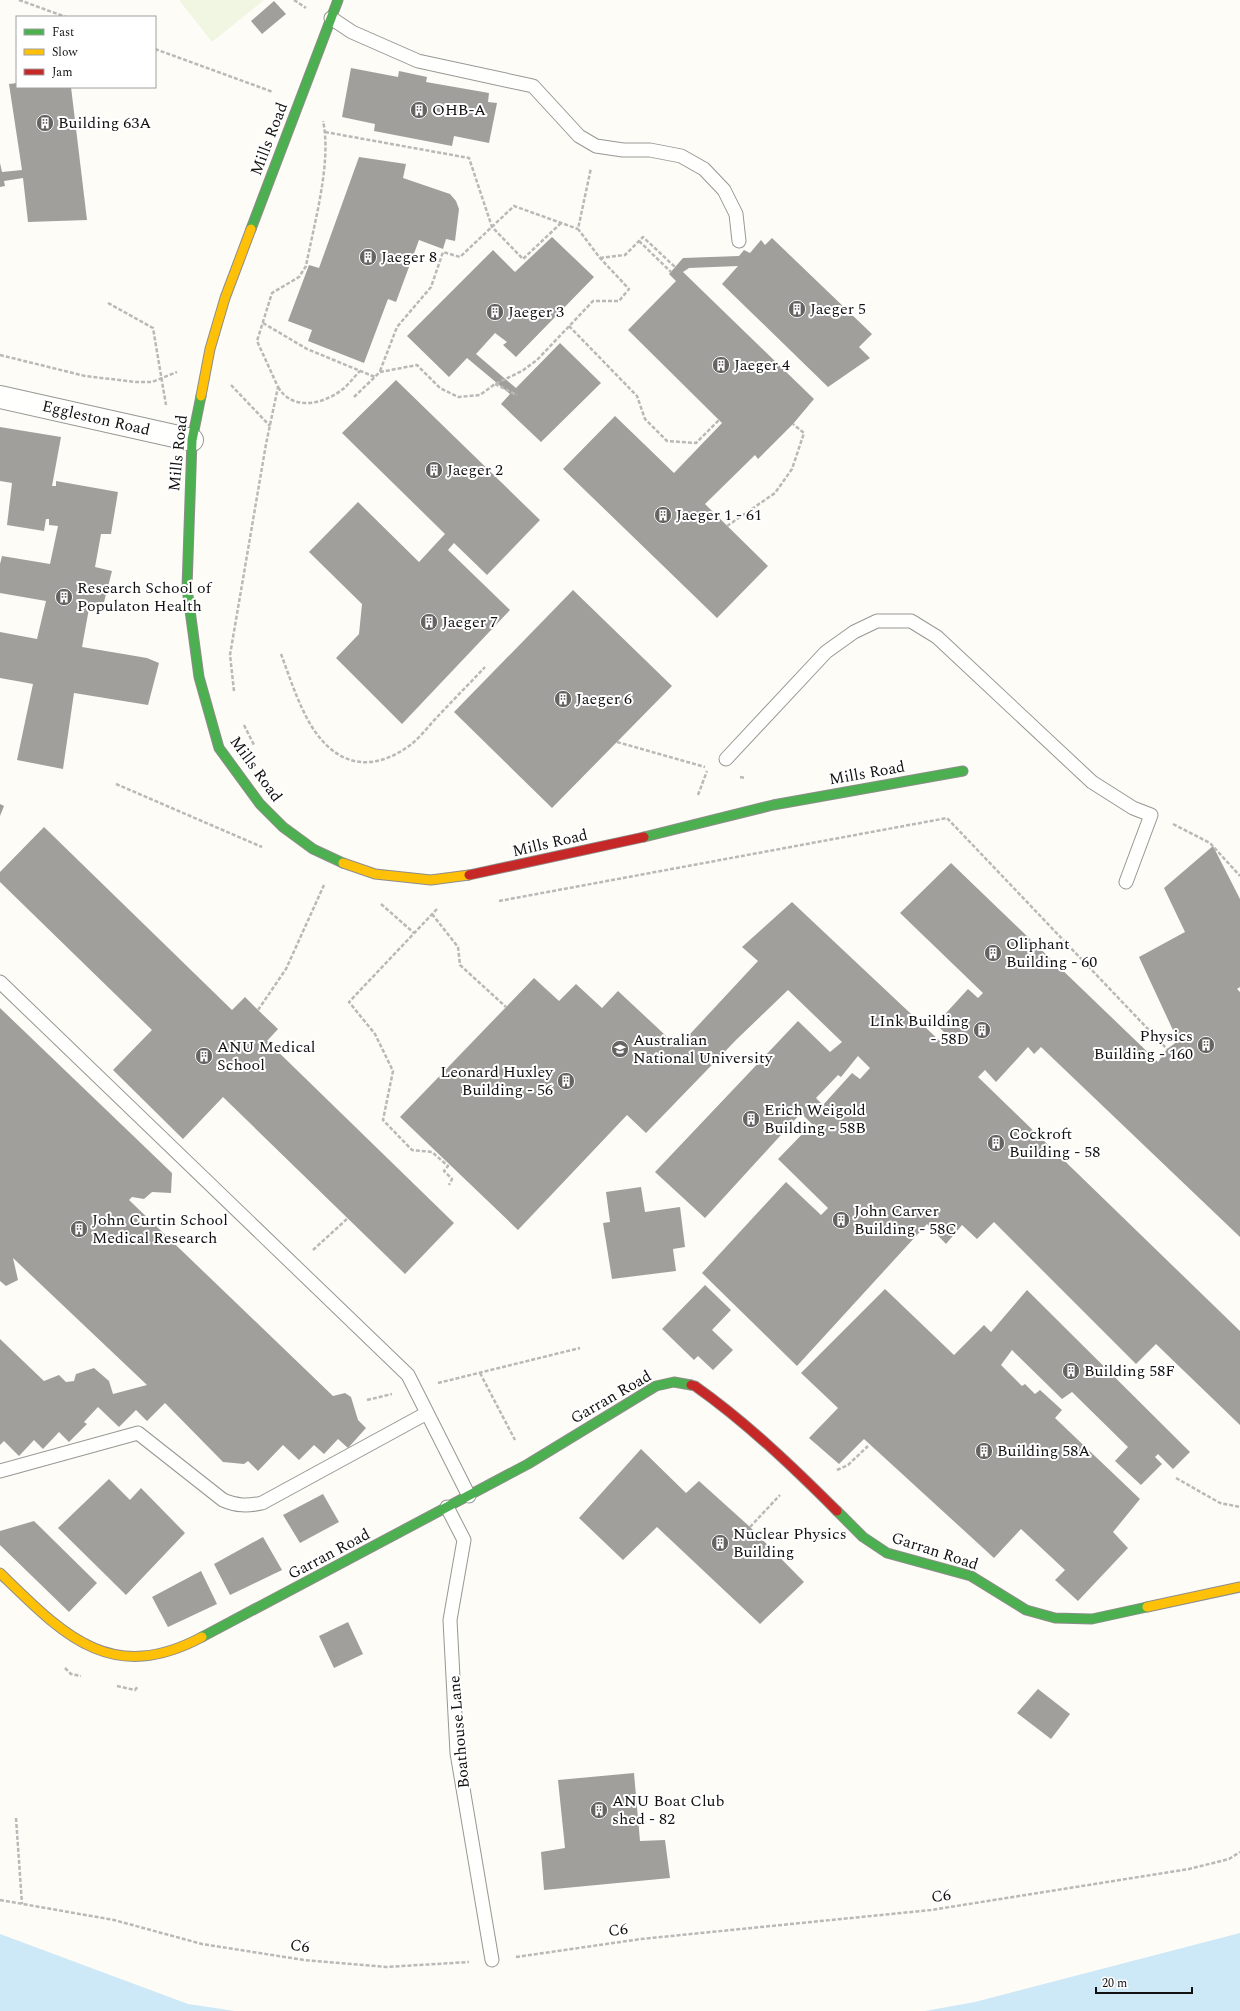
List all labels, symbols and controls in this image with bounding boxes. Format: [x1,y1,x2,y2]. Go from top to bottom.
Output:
legend [16,16,156,88]
text: Fast [52,23,74,42]
text: Slow [52,43,78,62]
text: Jam [52,63,73,82]
place label: OHB-A [432,98,486,122]
street label: Mills Road [244,99,294,179]
building icon: OHB-A [409,100,429,120]
place label: Building 63A [58,111,151,135]
building icon: Building 63A [35,113,55,133]
place label: Jaeger 8 [381,245,437,269]
building icon: Jaeger 8 [358,247,378,267]
place label: Jaeger 5 [810,297,866,321]
building icon: Jaeger 5 [787,299,807,319]
place label: Jaeger 3 [508,300,564,324]
building icon: Jaeger 3 [485,302,505,322]
place label: Jaeger 4 [734,353,790,377]
building icon: Jaeger 4 [711,355,731,375]
street label: Eggleston Road [40,394,152,442]
street label: Mills Road [162,414,194,492]
place label: Jaeger 2 [447,458,503,482]
building icon: Jaeger 2 [424,460,444,480]
place label: Jaeger 1 - 61 [676,503,762,527]
building icon: Jaeger 1 - 61 [653,505,673,525]
place label: Research School of Populaton Health [77,576,213,618]
building icon: Research School of Populaton Health [54,587,74,607]
place label: Jaeger 7 [442,610,498,634]
building icon: Jaeger 7 [419,612,439,632]
place label: Jaeger 6 [576,687,632,711]
building icon: Jaeger 6 [553,689,573,709]
street label: Mills Road [224,731,288,807]
street label: Mills Road [827,755,907,791]
street label: Mills Road [510,823,590,863]
place label: Oliphant Building - 60 [1006,932,1097,974]
building icon: Oliphant Building - 60 [983,943,1003,963]
place label: LInk Building - 58D [869,1009,969,1051]
building icon: LInk Building - 58D [972,1020,992,1040]
place label: Physics Building - 160 [1094,1024,1193,1066]
place label: Australian National University [633,1028,774,1070]
place label: ANU Medical School [217,1035,316,1077]
building icon: Physics Building - 160 [1196,1035,1216,1055]
school or university icon: Australian National University [610,1039,630,1059]
building icon: ANU Medical School [194,1046,214,1066]
place label: Leonard Huxley Building - 56 [440,1060,554,1102]
building icon: Leonard Huxley Building - 56 [556,1071,576,1091]
place label: Erich Weigold Building - 58B [764,1098,866,1140]
building icon: Erich Weigold Building - 58B [741,1109,761,1129]
place label: Cockroft Building - 58 [1009,1122,1100,1164]
building icon: Cockroft Building - 58 [986,1133,1006,1153]
place label: John Carver Building - 58C [854,1199,957,1241]
place label: John Curtin School Medical Research [92,1208,228,1250]
building icon: John Carver Building - 58C [831,1210,851,1230]
building icon: John Curtin School Medical Research [69,1219,89,1239]
place label: Building 58F [1084,1359,1175,1383]
building icon: Building 58F [1061,1361,1081,1381]
street label: Garran Road [566,1364,656,1430]
place label: Building 58A [997,1439,1090,1463]
building icon: Building 58A [974,1441,994,1461]
street label: Garran Road [284,1522,374,1586]
place label: Nuclear Physics Building [733,1522,847,1564]
street label: Garran Road [888,1526,982,1576]
building icon: Nuclear Physics Building [710,1533,730,1553]
street label: Boathouse Lane [442,1674,476,1790]
place label: ANU Boat Club shed - 82 [612,1789,725,1831]
building icon: ANU Boat Club shed - 82 [589,1800,609,1820]
street label: C6 [930,1883,952,1909]
street label: C6 [607,1917,629,1943]
street label: C6 [289,1933,311,1959]
scale bar [1096,1969,1192,1995]
text: 20 m [1102,1974,1127,1993]

